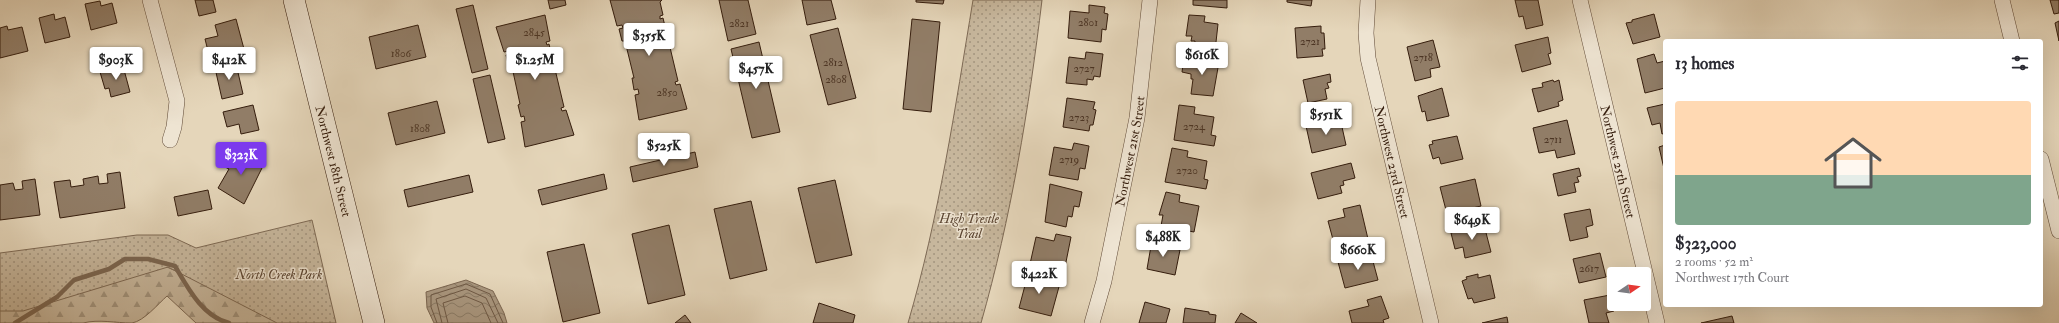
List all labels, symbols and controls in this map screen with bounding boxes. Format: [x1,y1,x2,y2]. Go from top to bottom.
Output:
house number: 2801 [1078,16,1098,29]
house number: 2821 [729,17,749,30]
pin: $355K [621,23,677,57]
house number: 2845 [523,26,545,39]
text: $355K [633,28,665,44]
house number: 2721 [1300,35,1320,48]
pin: $616K [1174,42,1230,76]
pin: $903K [88,47,144,81]
pin: $412K [201,47,257,81]
house number: 1806 [391,47,413,60]
pin: $1.25M [502,47,568,81]
text: $616K [1185,47,1219,63]
house number: 2718 [1413,51,1433,64]
text: $903K [99,52,133,68]
text: $412K [212,52,246,68]
text: $1.25M [515,52,555,68]
icon: filters [2009,52,2031,74]
text: 13 homes [1675,53,1734,74]
pin: $457K [728,56,784,90]
house number: 2812 [823,56,844,69]
text: $457K [738,61,774,77]
house number: 2727 [1073,62,1095,75]
house number: 2808 [825,73,847,86]
house number: 2850 [656,86,678,99]
street label: Northwest 21st Street [1112,95,1148,208]
pin: $551K [1298,102,1354,136]
street label: Northwest 18th Street [311,104,354,219]
street label: Northwest 23rd Street [1371,104,1413,220]
street label: Northwest 25th Street [1596,104,1639,220]
text: $551K [1310,107,1342,123]
house number: 2723 [1069,111,1089,124]
house number: 2724 [1183,120,1206,133]
house number: 1808 [410,122,430,135]
icon: home [1817,127,1889,199]
pin: $525K [636,133,692,167]
house number: 2711 [1544,133,1562,146]
text: $525K [647,138,681,154]
pin: $323K [213,142,269,176]
text: $323K [224,147,258,163]
house number: 2719 [1059,153,1079,166]
house number: 2720 [1176,164,1198,177]
pin: $649K [1444,207,1500,241]
park label: High Trestle Trail [938,211,1000,242]
text: $649K [1454,212,1490,228]
pin: $488K [1135,224,1191,258]
text: $488K [1145,229,1181,245]
text: $323,000 [1675,233,1736,254]
pin: $660K [1330,237,1386,271]
text: $660K [1340,242,1376,258]
text: 2 rooms · 52 m² [1675,254,1753,270]
pin: $422K [1011,261,1067,295]
house number: 2617 [1579,262,1599,275]
text: $422K [1021,266,1057,282]
park label: North Creek Park [235,267,322,283]
north arrow [1607,267,1651,311]
map controls [1607,267,1651,311]
text: Northwest 17th Court [1675,270,1789,286]

